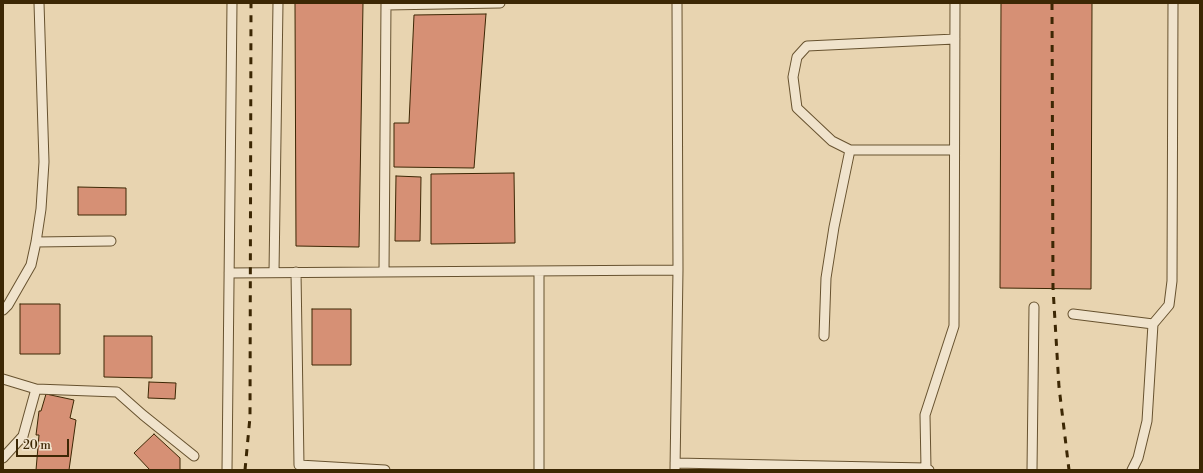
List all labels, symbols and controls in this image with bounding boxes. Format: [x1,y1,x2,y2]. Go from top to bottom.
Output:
scale bar [18,431,71,457]
text: 20 m [23,438,51,453]

